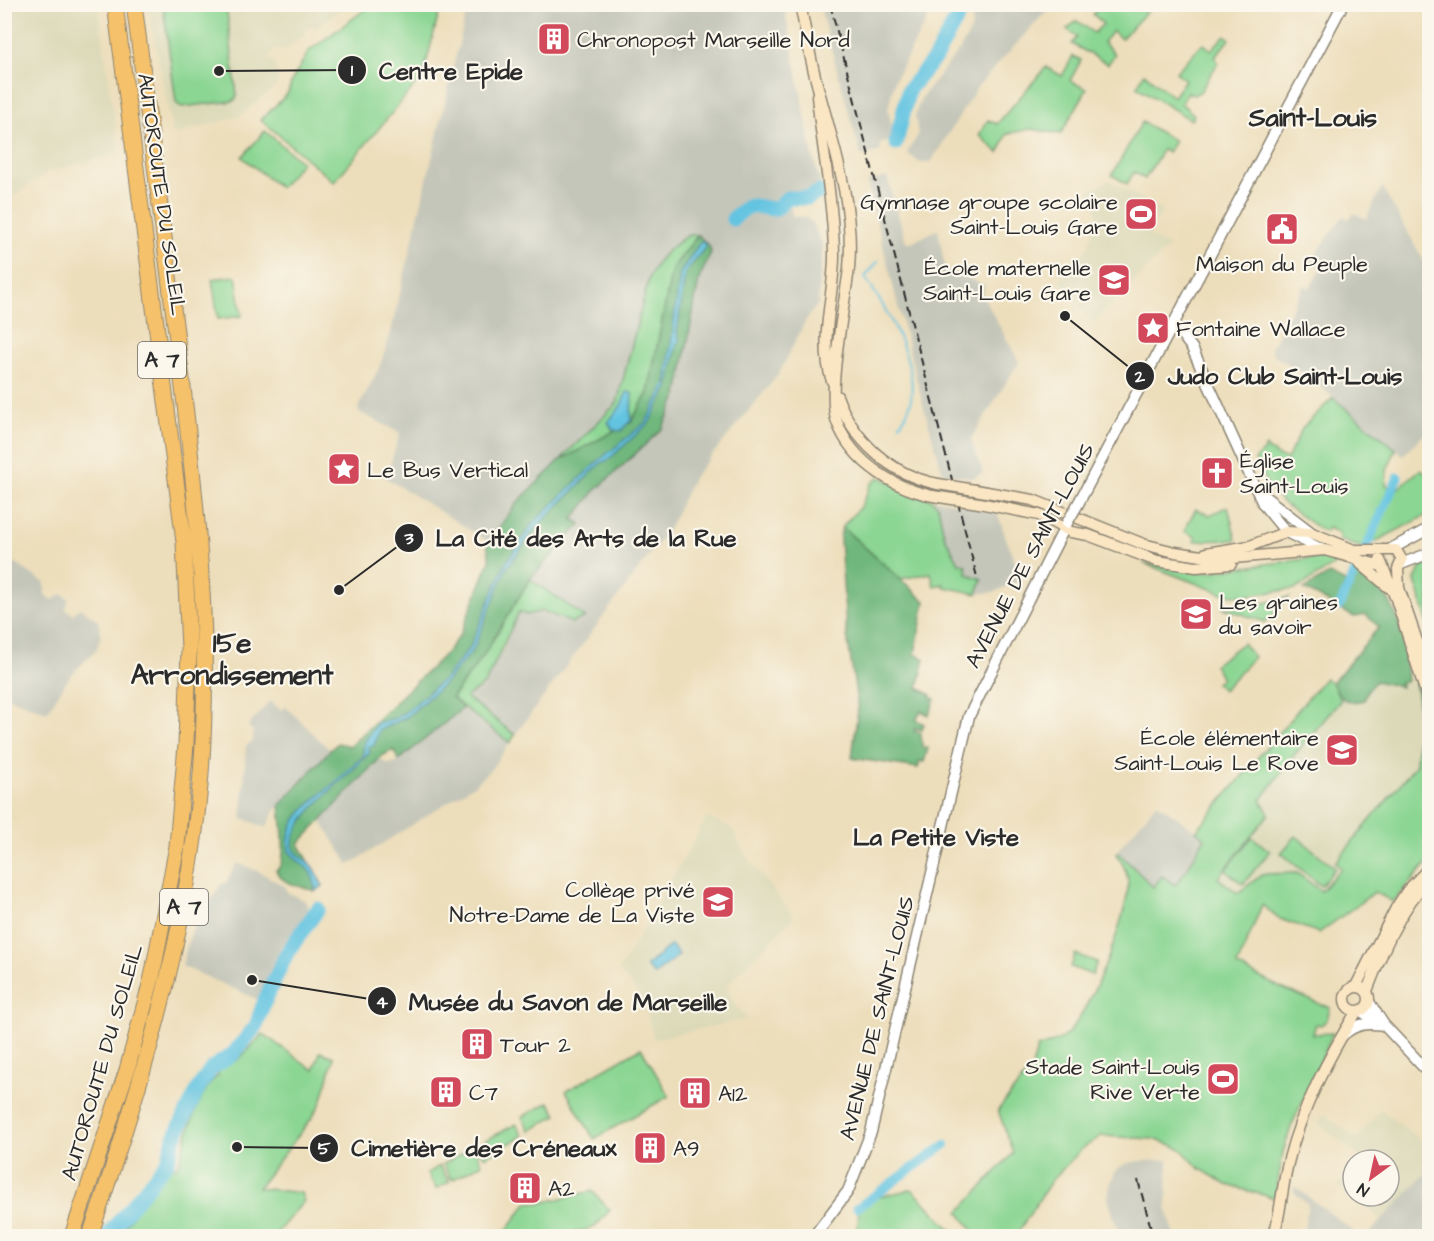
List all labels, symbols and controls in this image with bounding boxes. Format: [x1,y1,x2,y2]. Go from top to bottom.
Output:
building icon: Chronopost Marseille Nord [536,21,572,57]
place label: Chronopost Marseille Nord [577,25,850,56]
callout: Centre Epide [337,49,535,91]
text: Centre Epide [379,55,523,89]
text: 1 [351,58,354,83]
street label: AUTOROUTE DU SOLEIL [129,71,194,317]
district label: Saint-Louis [1248,100,1377,136]
place label: Gymnase groupe scolaire Saint-Louis Gare [860,187,1118,243]
sports icon: Gymnase groupe scolaire Saint-Louis Gare [1123,196,1159,232]
public building icon: Maison du Peuple [1264,211,1300,247]
place label: Maison du Peuple [1196,249,1368,280]
place label: École maternelle Saint-Louis Gare [923,253,1091,309]
school or university icon: École maternelle Saint-Louis Gare [1096,262,1132,298]
place icon: Fontaine Wallace [1135,310,1171,346]
place label: Fontaine Wallace [1176,314,1346,345]
road number: A 7 [138,342,186,378]
callout: Judo Club Saint-Louis [1125,355,1414,397]
text: Judo Club Saint-Louis [1167,360,1402,394]
text: 2 [1134,364,1146,389]
street label: AVENUE DE SAINT-LOUIS [958,438,1103,674]
place label: Église Saint-Louis [1240,446,1349,502]
place icon: Le Bus Vertical [326,451,362,487]
place label: Le Bus Vertical [367,455,528,486]
church icon: Église Saint-Louis [1199,455,1235,491]
callout: La Cité des Arts de la Rue [394,517,749,559]
text: La Cité des Arts de la Rue [435,522,737,556]
text: 3 [403,526,414,551]
place label: Les graines du savoir [1219,587,1338,643]
school or university icon: Les graines du savoir [1178,596,1214,632]
district label: 15e Arrondissement [131,624,334,695]
place label: École élémentaire Saint-Louis Le Rove [1114,723,1319,779]
school or university icon: École élémentaire Saint-Louis Le Rove [1324,732,1360,768]
district label: La Petite Viste [853,821,1019,855]
place label: Collège privé Notre-Dame de La Viste [450,875,695,931]
school or university icon: Collège privé Notre-Dame de La Viste [700,884,736,920]
road number: A 7 [160,889,208,925]
street label: AVENUE DE SAINT-LOUIS [832,893,923,1144]
street label: AUTOROUTE DU SOLEIL [54,941,151,1184]
callout: Musée du Savon de Marseille [367,980,739,1022]
text: Musée du Savon de Marseille [409,986,727,1020]
text: 4 [376,990,389,1015]
building icon: Tour 2 [459,1026,495,1062]
place label: Tour 2 [500,1030,571,1061]
place label: Stade Saint-Louis Rive Verte [1025,1052,1200,1108]
sports icon: Stade Saint-Louis Rive Verte [1205,1061,1241,1097]
building icon: C7 [428,1074,464,1110]
building icon: A12 [677,1075,713,1111]
place label: C7 [469,1078,499,1109]
place label: A12 [718,1079,748,1110]
callout: Cimetière des Créneaux [309,1127,628,1169]
building icon: A9 [632,1130,668,1166]
text: Cimetière des Créneaux [351,1132,617,1166]
place label: A9 [673,1134,700,1165]
text: 5 [318,1136,331,1161]
north arrow [1341,1148,1401,1208]
building icon: A2 [507,1170,543,1206]
place label: A2 [548,1174,575,1205]
text: N [1353,1178,1374,1202]

